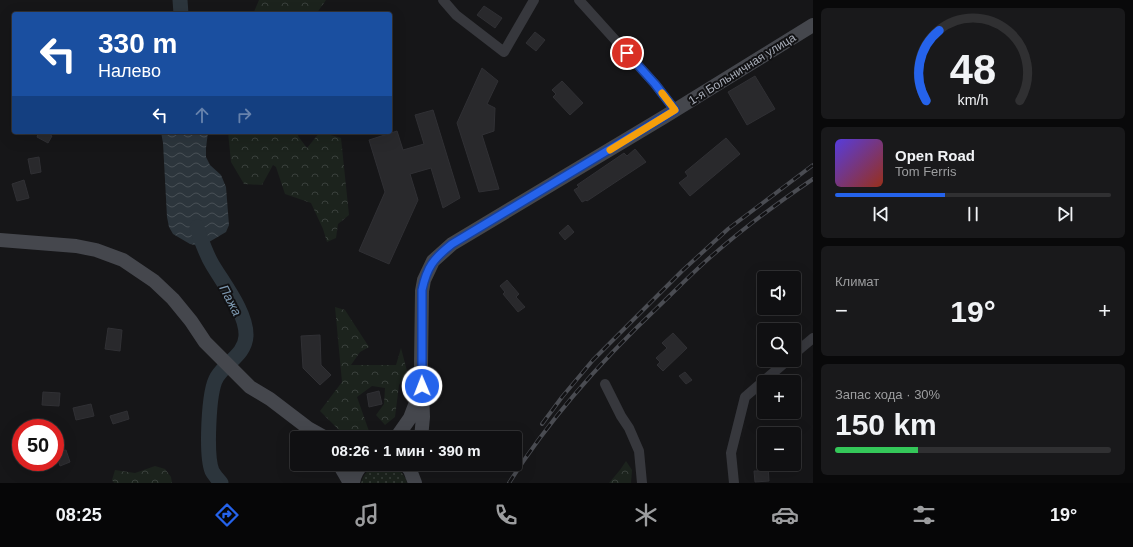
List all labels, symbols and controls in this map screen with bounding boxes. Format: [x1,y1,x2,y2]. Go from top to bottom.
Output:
icon: left [32,28,84,80]
text: 330 m [98,28,177,59]
street label: 1-я Больничная улица [686,30,798,108]
pin [610,36,644,70]
icon: arrive [616,42,638,64]
text: 48 [950,46,996,93]
text: Налево [98,61,161,81]
text: km/h [958,92,989,108]
icon: left [149,104,171,126]
icon: ahead [191,104,213,126]
icon: right [233,104,255,126]
text: Open Road [895,147,975,164]
text: Tom Ferris [895,164,956,179]
icon: previous [870,203,892,225]
icon: pause [962,203,984,225]
icon: next [1054,203,1076,225]
map controls [757,271,801,471]
button: sound [757,271,801,315]
text: Климат [835,274,879,289]
water label: Пажа [216,282,245,318]
text: 19° [950,295,996,328]
text: − [835,298,848,323]
text: + [1098,298,1111,323]
button: search [757,323,801,367]
position arrow [401,365,443,407]
button: + [757,375,801,419]
text: Запас хода · 30% [835,387,940,402]
text: 150 km [835,408,937,441]
speed limit sign: 50 [12,419,64,471]
button: − [757,427,801,471]
text: 08:26 · 1 мин · 390 m [331,442,481,459]
icon: directions [213,501,241,529]
icon: music [353,501,381,529]
icon: phone [492,501,520,529]
icon: climate [632,501,660,529]
icon: car [771,501,799,529]
icon: filters [910,501,938,529]
text: 08:25 [56,505,102,525]
text: 19° [1050,505,1077,525]

